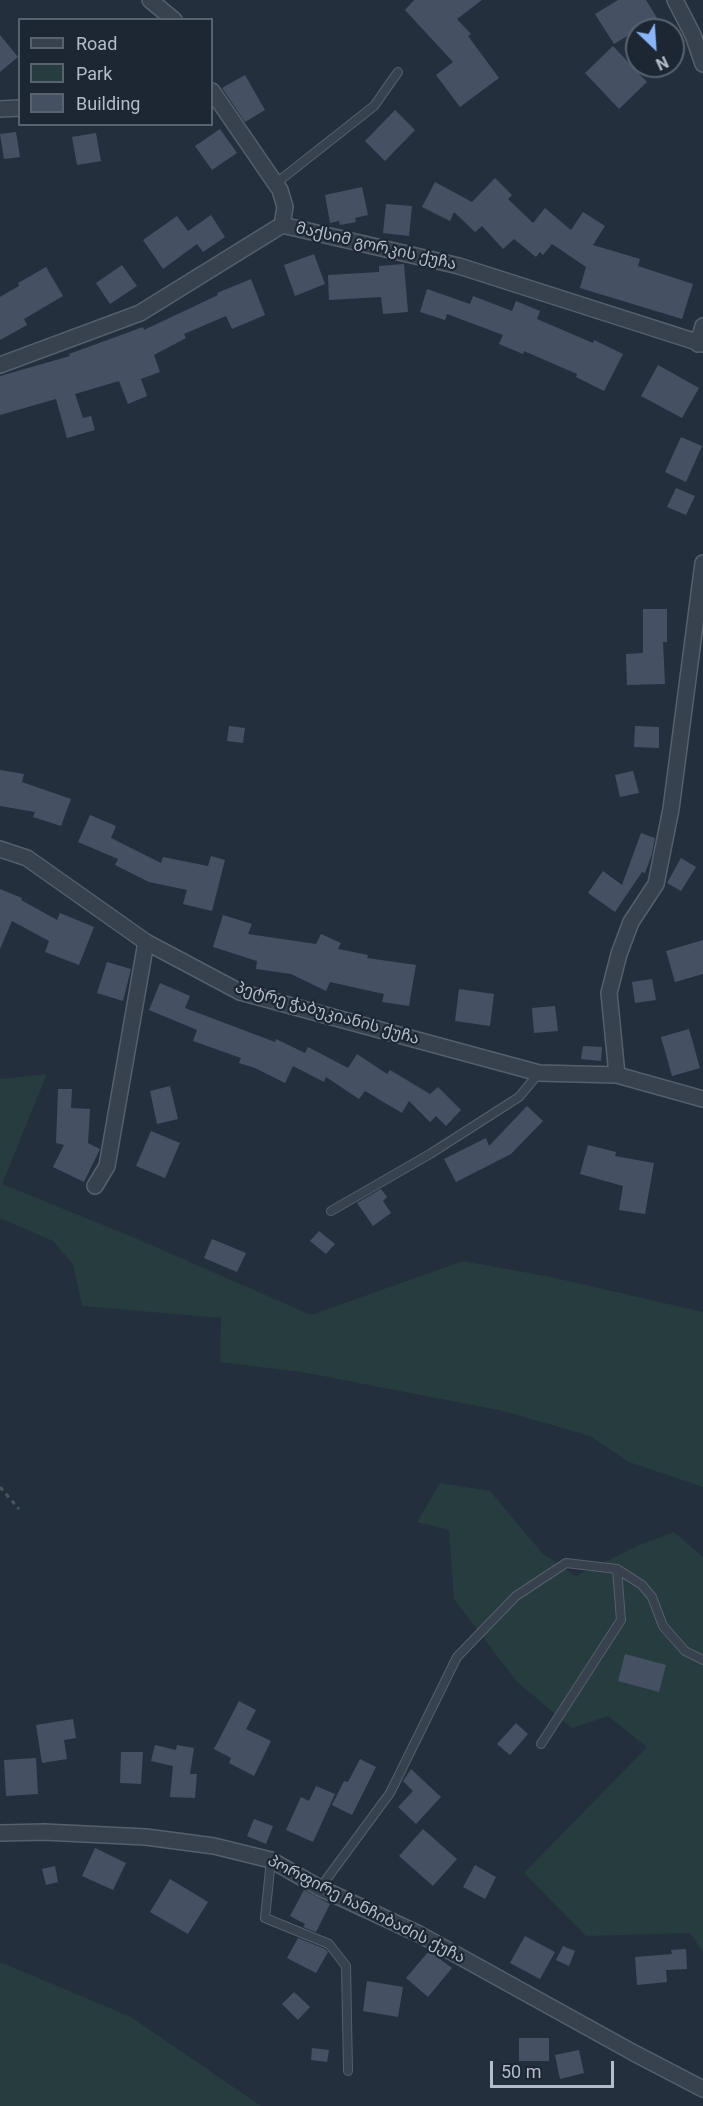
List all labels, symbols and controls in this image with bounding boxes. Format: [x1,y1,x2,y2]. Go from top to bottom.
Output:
legend [18,18,213,126]
north arrow [625,18,685,78]
text: Road [76,33,117,54]
text: N [653,52,671,74]
text: Park [76,63,112,84]
text: Building [76,93,140,114]
street label: მაქსიმ გორკის ქუჩა [294,219,458,275]
street label: პეტრე ჭაბუკიანის ქუჩა [233,979,421,1049]
street label: პორფირე ჩანჩიბაძის ქუჩა [264,1852,468,1968]
scale bar [493,2049,618,2087]
text: 50 m [501,2061,541,2082]

